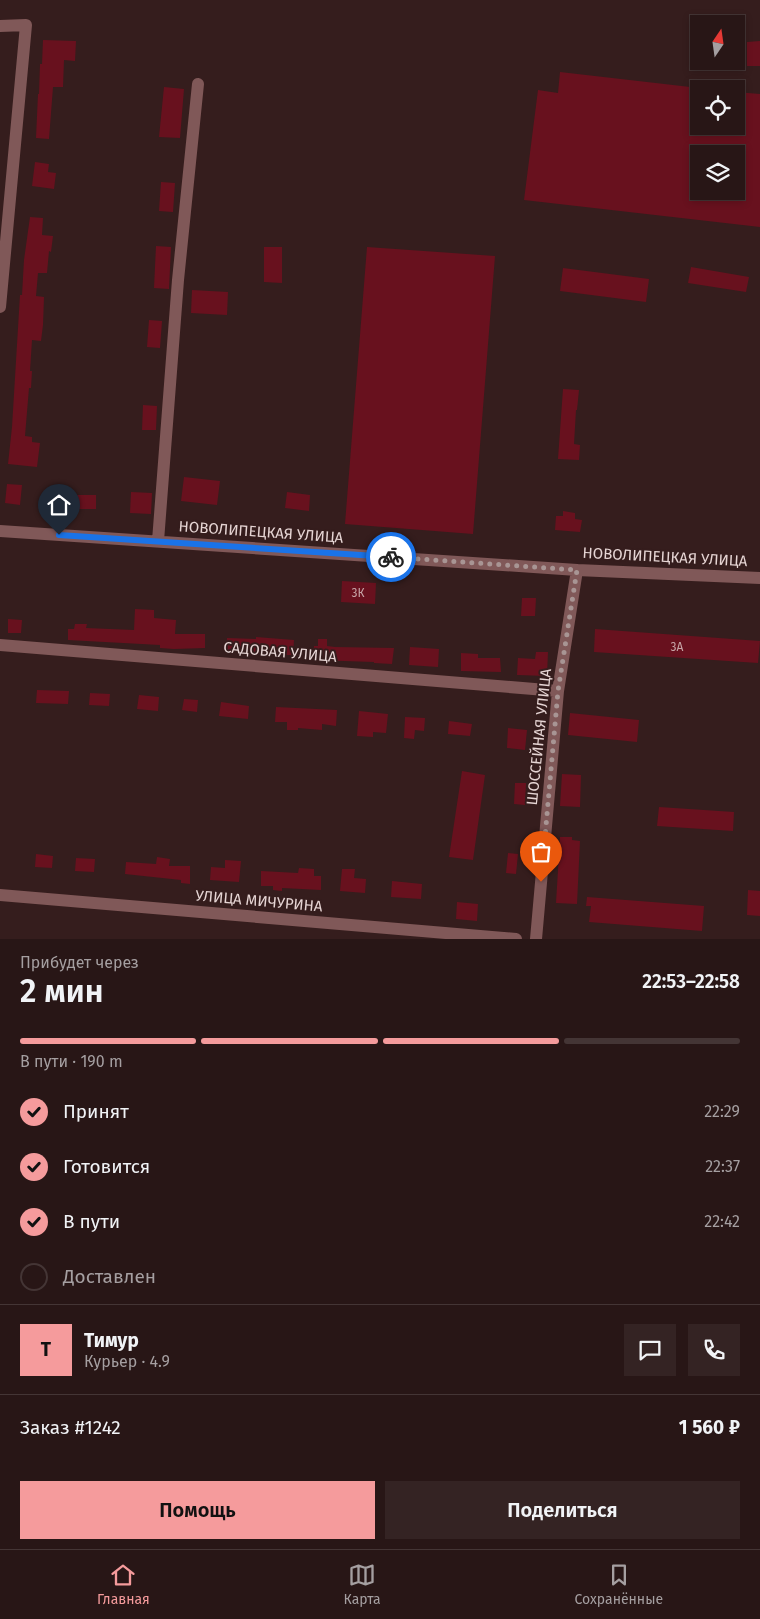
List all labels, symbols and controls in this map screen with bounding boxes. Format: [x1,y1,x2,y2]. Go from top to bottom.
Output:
north arrow [690,15,745,70]
map controls [690,15,745,200]
button: locate [690,80,745,135]
button: layers [690,145,745,200]
pin [38,484,80,535]
icon: home [45,491,73,519]
street label: НОВОЛИПЕЦКАЯ УЛИЦА [178,517,344,547]
courier [366,532,416,582]
icon: bike [377,543,405,571]
street label: НОВОЛИПЕЦКАЯ УЛИЦА [582,544,748,570]
house number: 3К [351,586,365,600]
street label: САДОВАЯ УЛИЦА [223,638,338,666]
house number: 3А [671,640,684,654]
street label: ШОССЕЙНАЯ УЛИЦА [523,667,555,806]
pin [520,831,562,882]
icon: bag [527,838,555,866]
street label: УЛИЦА МИЧУРИНА [195,886,324,916]
text: Прибудет через [20,953,139,972]
text: 22:53–22:58 [642,970,740,993]
text: 2 мин [20,972,103,1010]
text: В пути · 190 m [20,1052,123,1071]
icon: check [20,1098,48,1126]
text: Принят [63,1100,129,1123]
text: 22:29 [704,1102,740,1121]
icon: check [20,1153,48,1181]
text: Готовится [63,1155,150,1178]
text: 22:37 [705,1157,740,1176]
icon: check [20,1208,48,1236]
text: В пути [63,1210,120,1233]
text: 22:42 [704,1212,740,1231]
text: Доставлен [63,1265,156,1288]
button: chat [624,1324,676,1376]
button: phone [688,1324,740,1376]
text: Тимур [84,1329,139,1352]
text: Т [41,1338,51,1361]
text: Курьер · 4.9 [84,1352,170,1371]
text: Заказ #1242 [20,1416,121,1439]
text: 1 560 ₽ [679,1416,740,1439]
button: Помощь [20,1481,375,1539]
button: Поделиться [385,1481,740,1539]
tab: Главная [97,1561,150,1608]
tab: Карта [344,1561,381,1608]
tab: Сохранённые [574,1561,663,1608]

